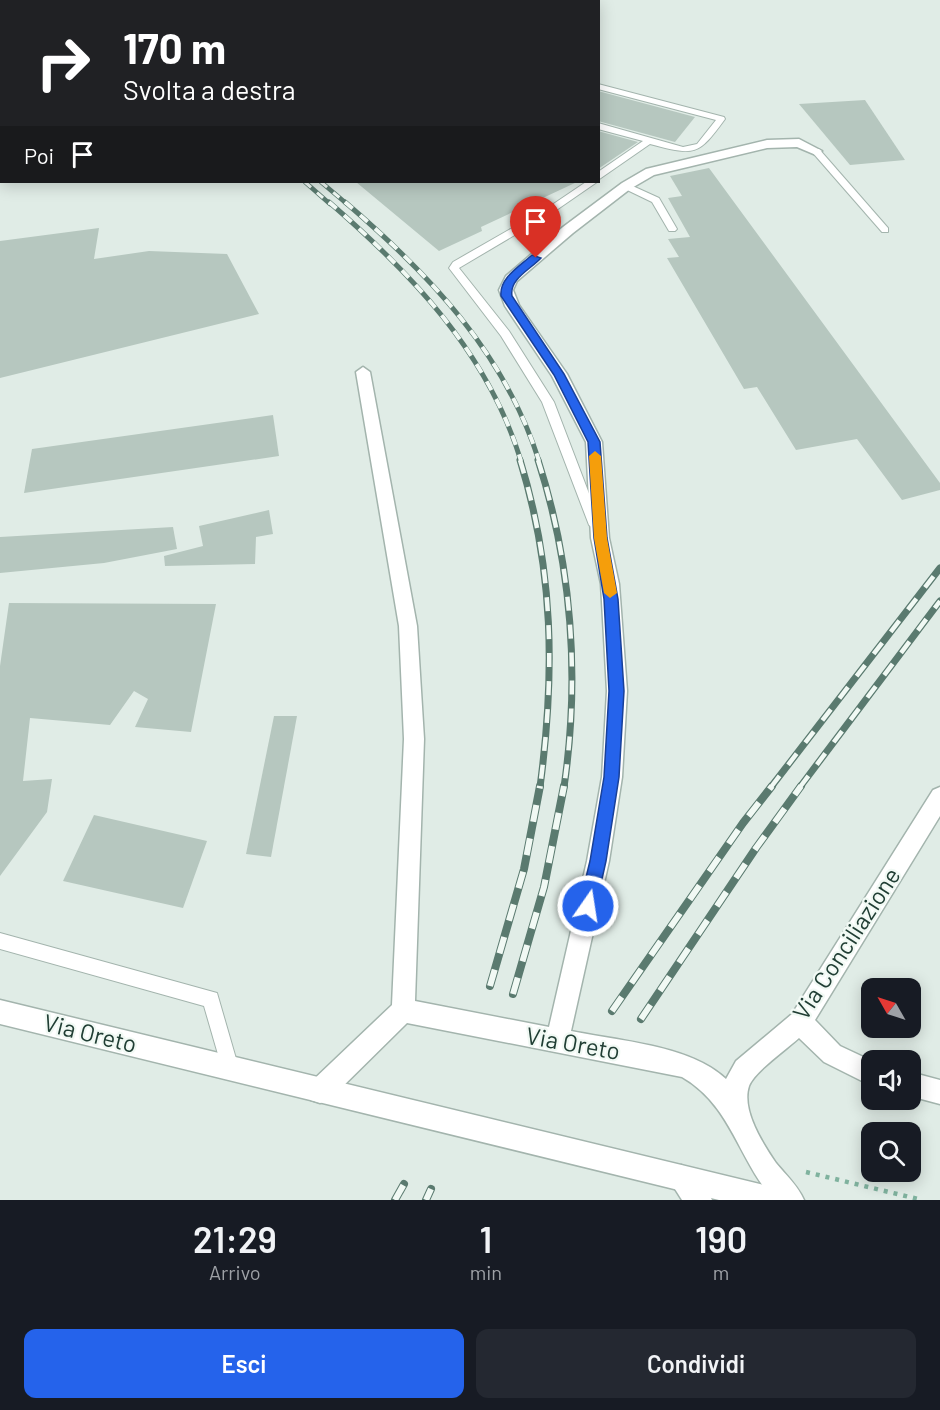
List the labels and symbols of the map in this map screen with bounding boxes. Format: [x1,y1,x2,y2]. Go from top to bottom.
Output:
pin [510,196,561,258]
street label: Via Conciliazione [786,862,906,1025]
position arrow [556,874,620,938]
north arrow [861,978,921,1038]
street label: Via Oreto [41,1007,140,1058]
street label: Via Oreto [524,1020,623,1065]

